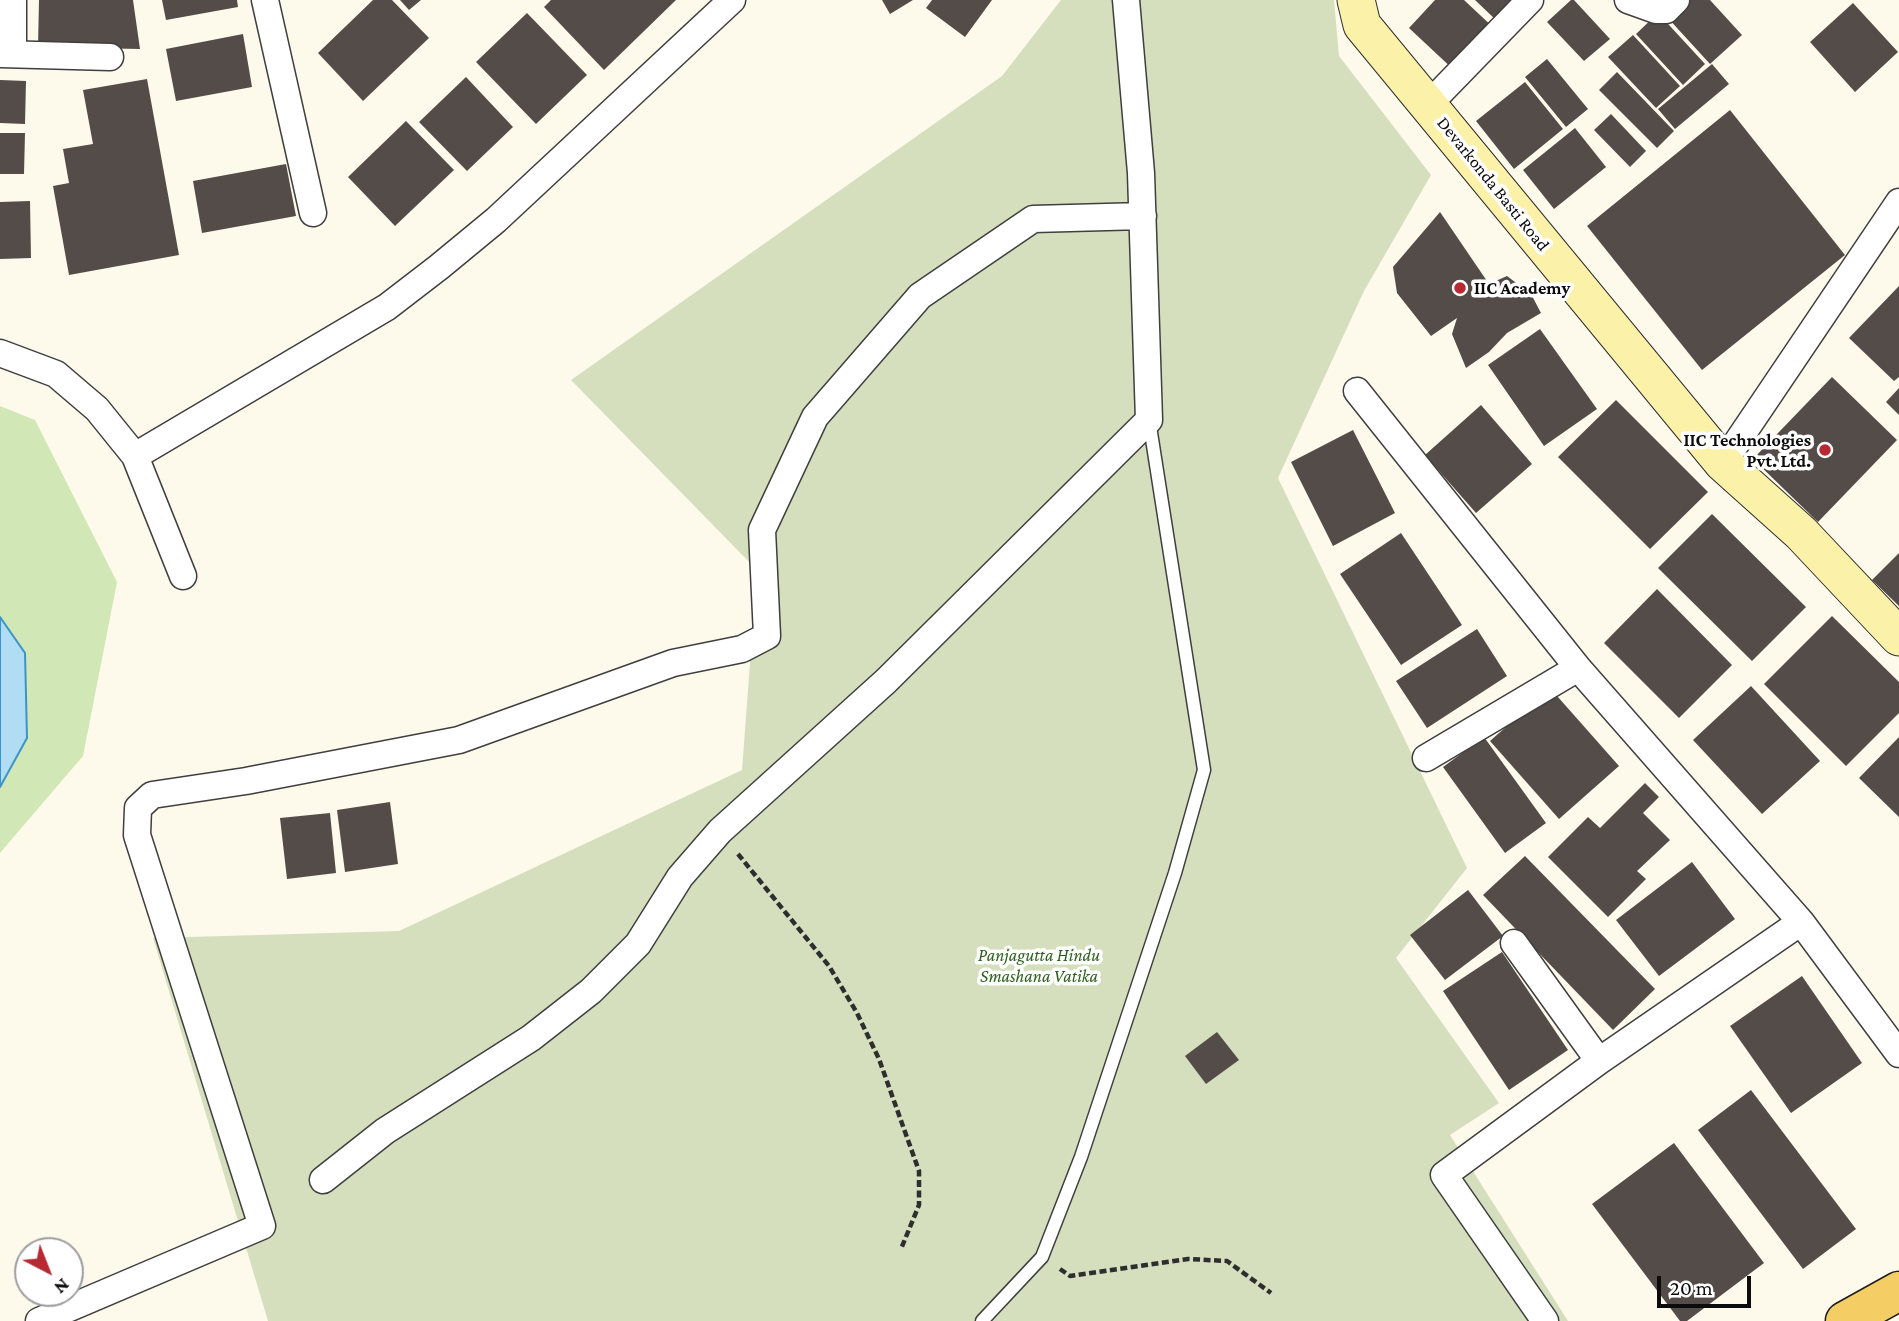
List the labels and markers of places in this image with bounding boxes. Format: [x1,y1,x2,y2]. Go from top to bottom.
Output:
place label: IIC Academy [1474,277,1570,299]
marker: IIC Academy [1452,280,1468,296]
place label: IIC Technologies Pvt. Ltd. [1683,429,1811,472]
marker: IIC Technologies Pvt. Ltd. [1817,442,1833,458]

